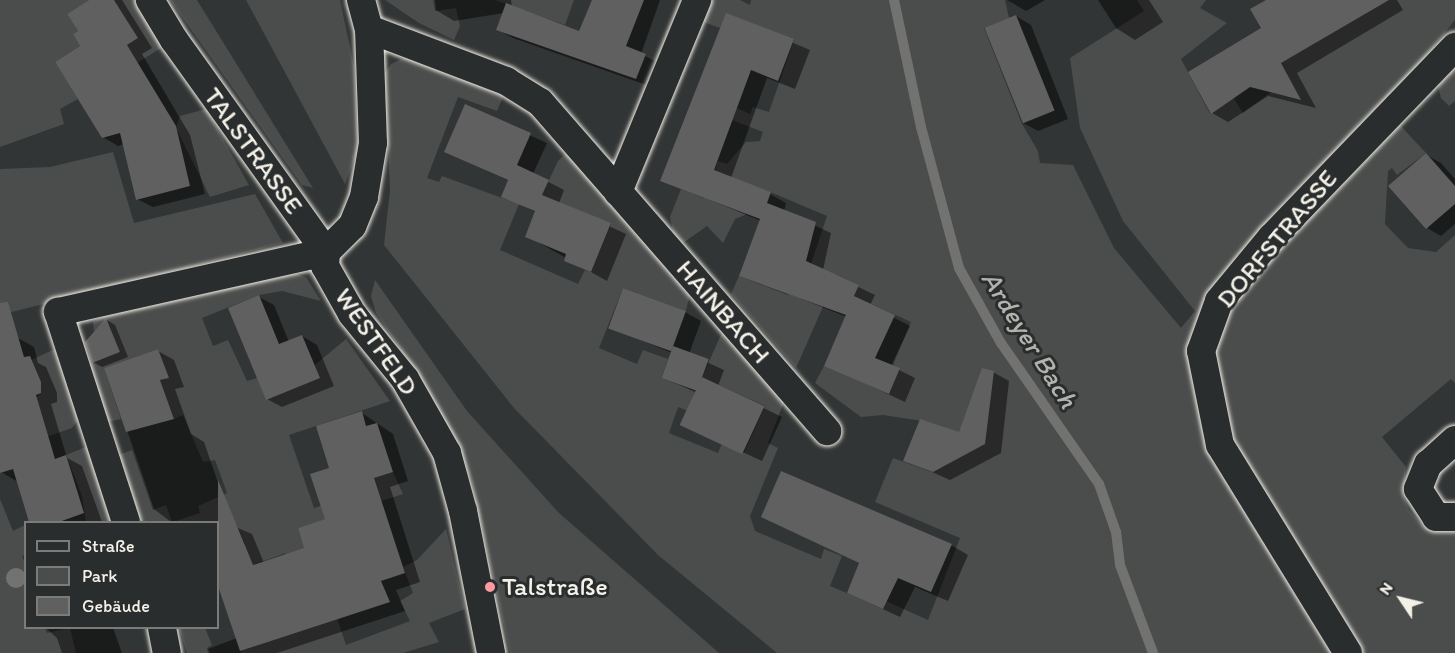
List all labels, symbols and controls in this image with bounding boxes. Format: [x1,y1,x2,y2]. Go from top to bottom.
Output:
street label: TALSTRASSE [197,82,309,220]
street label: DORFSTRASSE [1210,164,1344,314]
street label: HAINBACH [669,254,777,370]
water label: Ardeyer Bach [975,264,1085,414]
street label: WESTFELD [328,282,424,402]
legend [24,521,219,629]
text: Straße [82,535,135,557]
text: Park [82,565,117,587]
north arrow [1371,569,1431,629]
place label: Talstraße [502,571,608,603]
text: N [1375,579,1397,598]
marker: Talstraße [483,580,497,594]
text: Gebäude [82,595,150,617]

